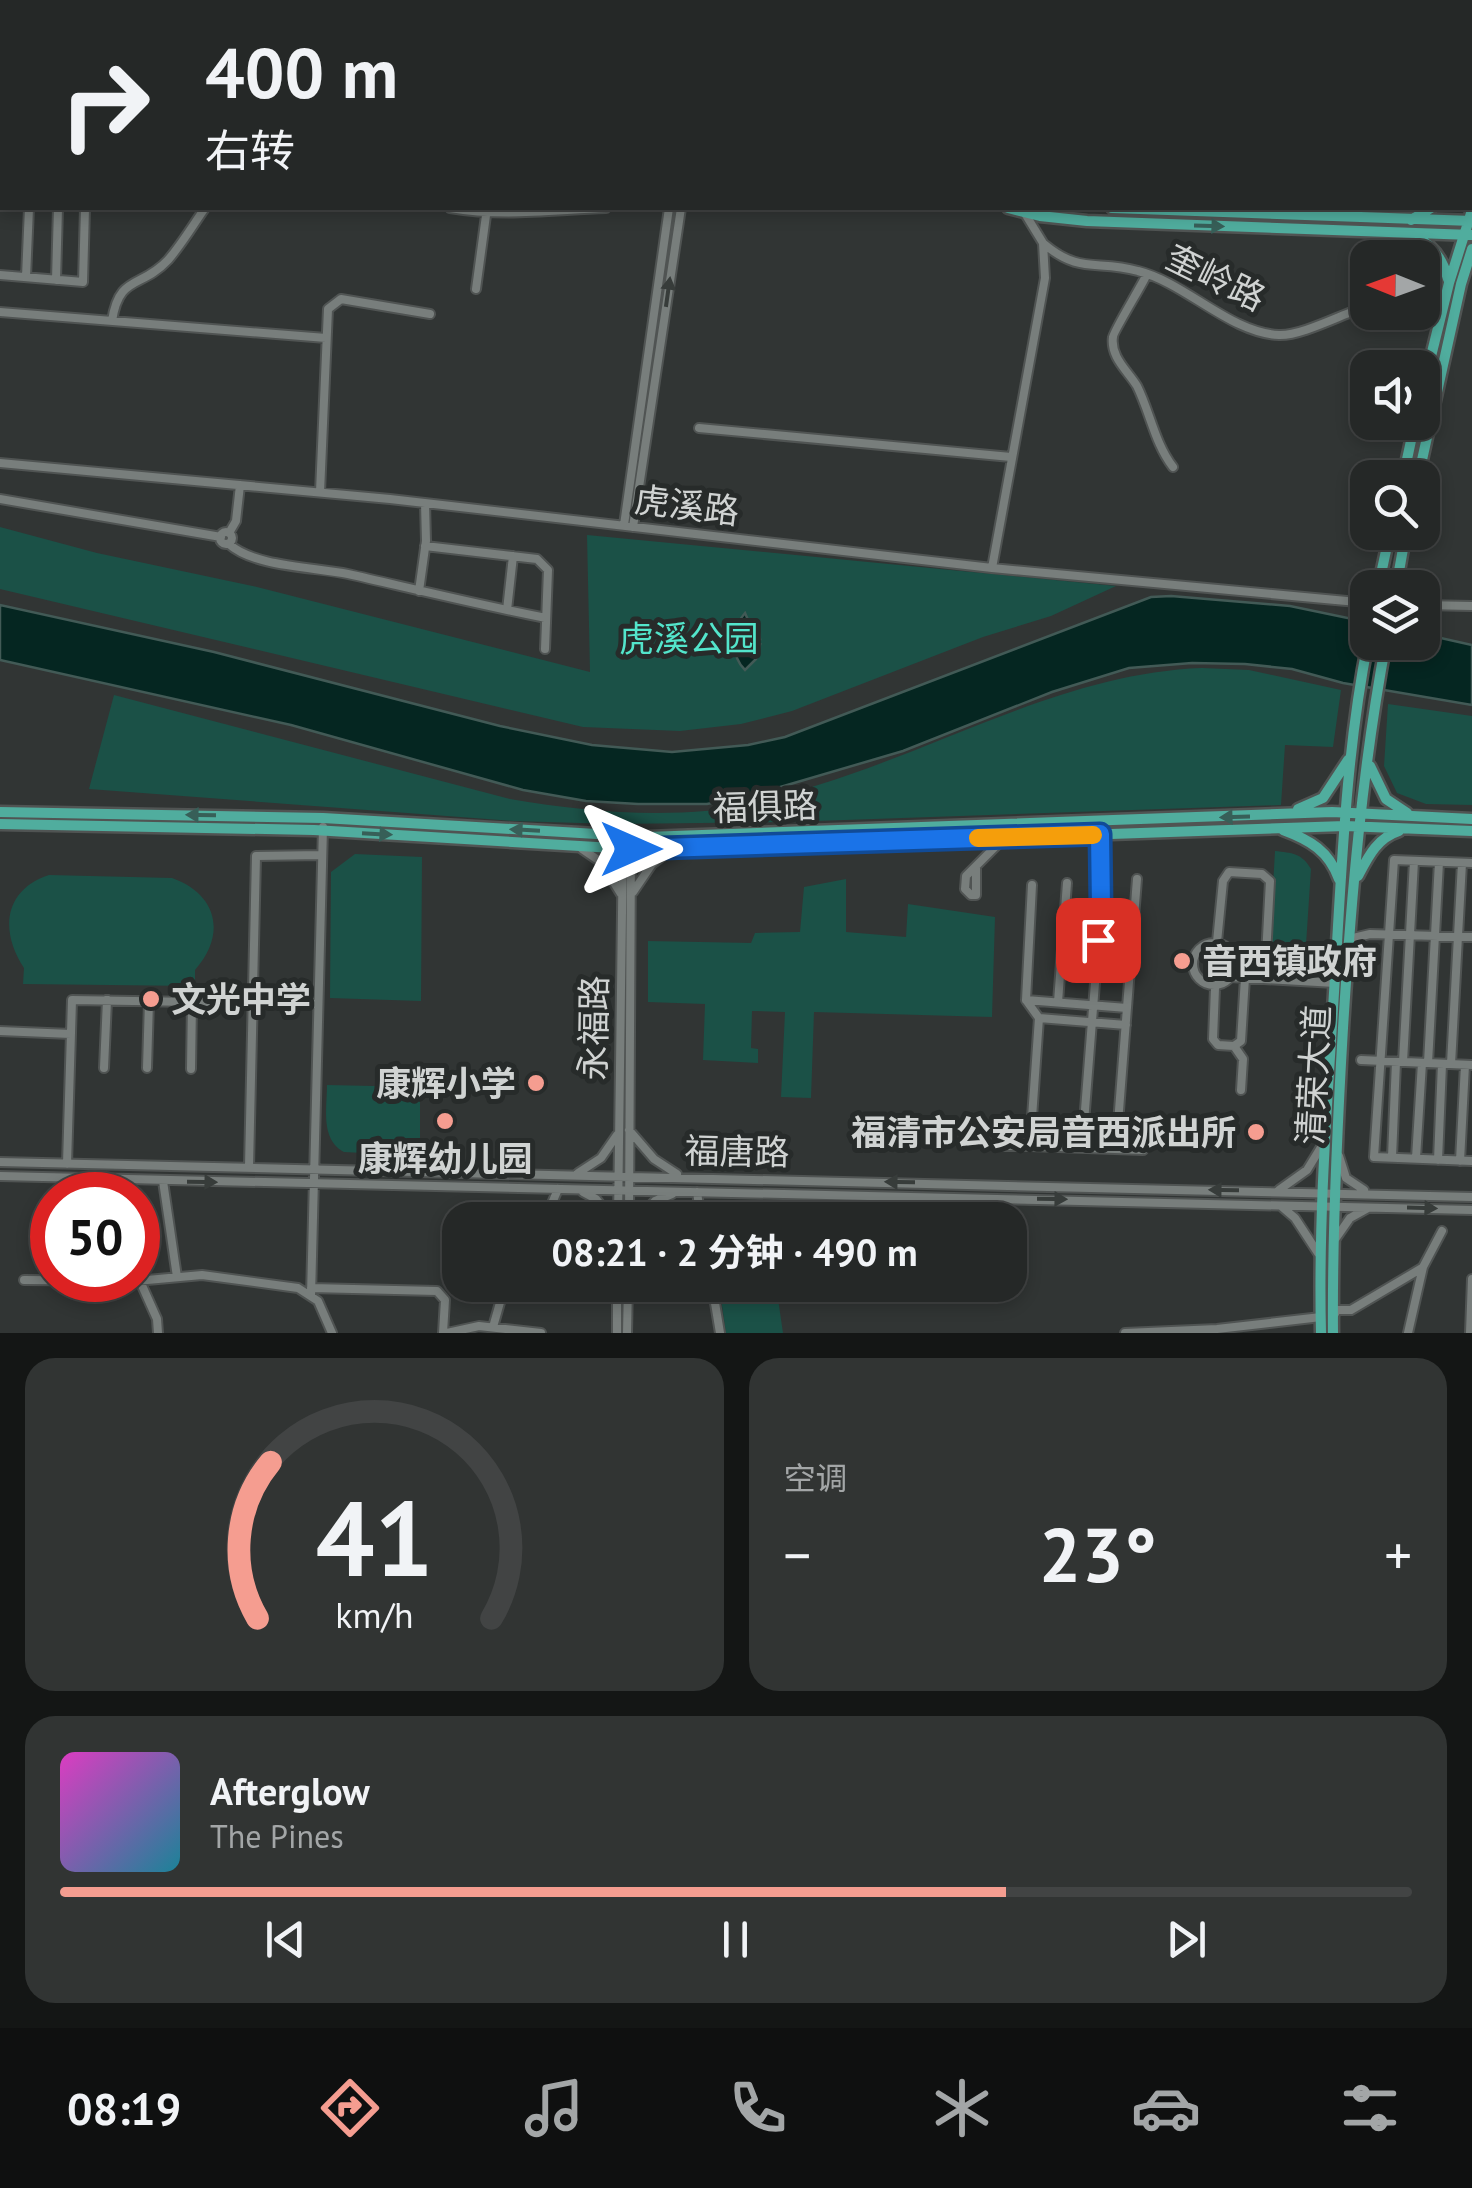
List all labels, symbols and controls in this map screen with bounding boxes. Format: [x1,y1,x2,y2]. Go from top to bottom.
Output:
text: 400 m [205,27,398,117]
icon: right [40,40,170,170]
text: 右转 [205,121,295,179]
one-way arrow [1194,218,1226,234]
street label: 奎岭路 [1159,233,1273,321]
north arrow [1350,240,1440,330]
map controls [1350,240,1440,660]
one-way arrow [661,275,677,307]
button: sound [1350,350,1440,440]
button: search [1350,460,1440,550]
street label: 虎溪路 [632,476,742,534]
button: layers [1350,570,1440,660]
park label: 虎溪公园 [619,615,759,661]
street label: 福俱路 [712,781,818,831]
position arrow [579,797,683,901]
one-way arrow [184,807,216,823]
one-way arrow [1218,809,1250,825]
one-way arrow [509,822,541,838]
one-way arrow [362,826,394,842]
pin [1056,898,1141,983]
icon: arrive [1071,913,1126,968]
place label: 音西镇政府 [1202,938,1377,984]
marker: 音西镇政府 [1171,950,1193,972]
street label: 永福路 [569,975,617,1081]
place label: 文光中学 [171,976,311,1022]
marker: 文光中学 [140,988,162,1010]
street label: 清荣大道 [1286,1004,1340,1146]
place label: 康辉小学 [376,1060,516,1106]
marker: 康辉小学 [525,1072,547,1094]
place label: 福清市公安局音西派出所 [851,1109,1236,1155]
marker: 康辉幼儿园 [434,1110,456,1132]
marker: 福清市公安局音西派出所 [1245,1121,1267,1143]
street label: 福唐路 [684,1127,790,1175]
place label: 康辉幼儿园 [357,1135,533,1181]
speed limit sign: 50 [30,1172,160,1302]
one-way arrow [187,1174,219,1190]
one-way arrow [883,1174,915,1190]
one-way arrow [1208,1181,1240,1197]
one-way arrow [1037,1192,1069,1208]
one-way arrow [1406,1201,1438,1217]
text: 08:21 · 2 分钟 · 490 m [551,1227,918,1276]
text: 空调 [784,1457,848,1499]
text: 41 [315,1470,433,1605]
text: 23° [1039,1506,1157,1603]
text: − [784,1519,811,1590]
text: + [1384,1519,1412,1590]
text: km/h [335,1592,413,1638]
text: Afterglow [210,1766,370,1815]
text: The Pines [210,1815,344,1857]
icon: previous [258,1912,313,1967]
icon: pause [708,1912,763,1967]
icon: next [1159,1912,1214,1967]
icon: directions [315,2073,385,2143]
icon: music [519,2073,589,2143]
icon: phone [723,2073,793,2143]
icon: climate [927,2073,997,2143]
icon: car [1131,2073,1201,2143]
icon: filters [1335,2073,1405,2143]
text: 08:19 [67,2079,181,2137]

